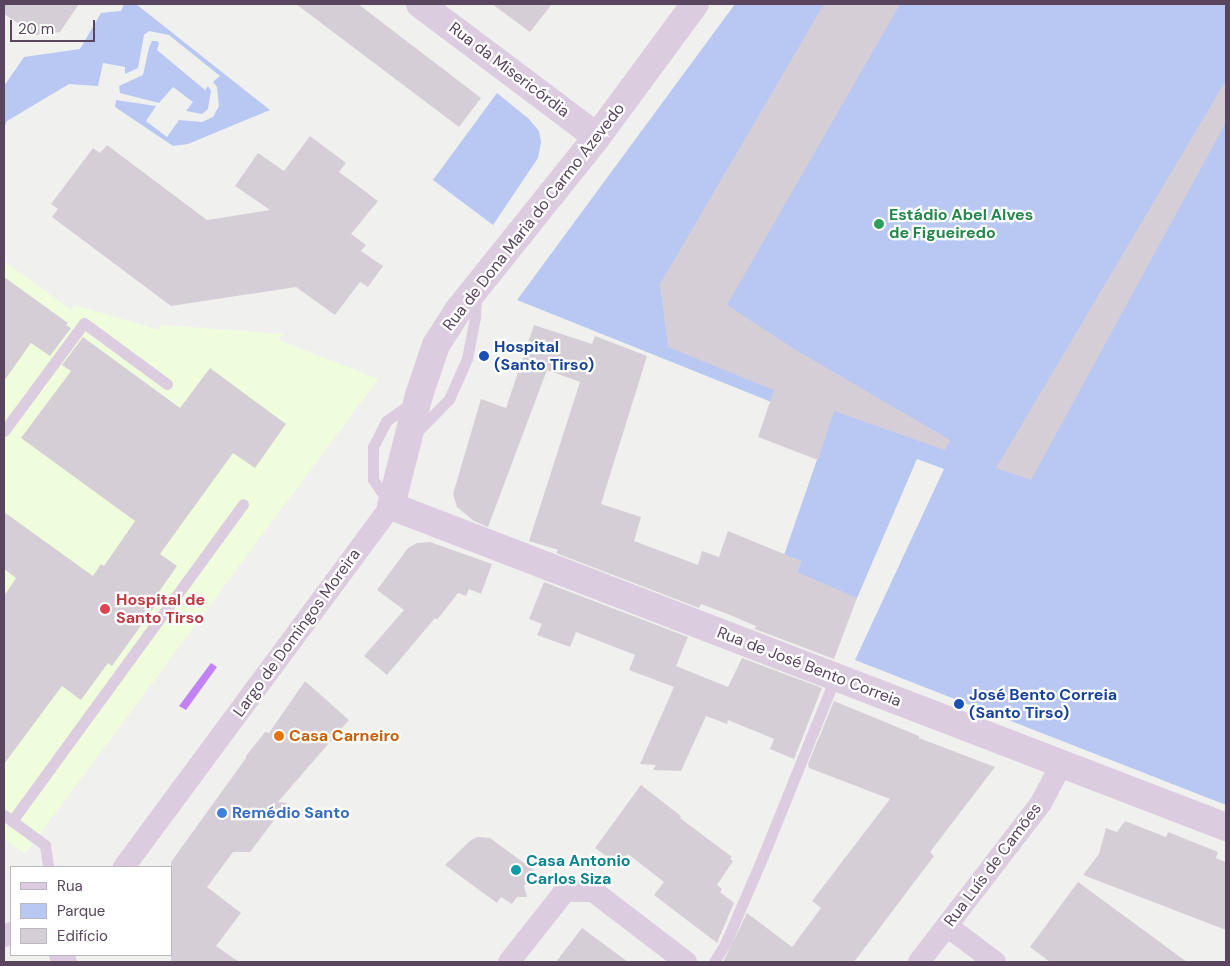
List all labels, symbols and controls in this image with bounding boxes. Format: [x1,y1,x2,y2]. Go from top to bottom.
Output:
scale bar [12,10,98,42]
text: 20 m [18,19,54,39]
street label: Rua da Misericórdia [445,19,573,121]
street label: Rua de Dona Maria do Carmo Azevedo [439,99,629,335]
place label: Estádio Abel Alves de Figueiredo [889,205,1033,243]
marker: Estádio Abel Alves de Figueiredo [873,218,885,230]
place label: Hospital (Santo Tirso) [494,337,594,375]
marker: Hospital (Santo Tirso) [478,350,490,362]
street label: Largo de Domingos Moreira [230,545,364,721]
place label: Hospital de Santo Tirso [116,590,205,628]
marker: Hospital de Santo Tirso [98,602,112,616]
street label: Rua de José Bento Correia [714,623,904,711]
place label: José Bento Correia (Santo Tirso) [969,685,1117,723]
marker: José Bento Correia (Santo Tirso) [953,698,965,710]
place label: Casa Carneiro [289,726,400,746]
marker: Casa Carneiro [273,730,285,742]
street label: Rua Luís de Camões [940,800,1046,930]
place label: Remédio Santo [232,803,350,823]
marker: Remédio Santo [216,807,228,819]
place label: Casa Antonio Carlos Siza [526,851,631,889]
marker: Casa Antonio Carlos Siza [510,864,522,876]
legend [10,866,172,956]
text: Rua [57,876,83,896]
text: Parque [57,901,105,921]
text: Edifício [57,926,108,946]

